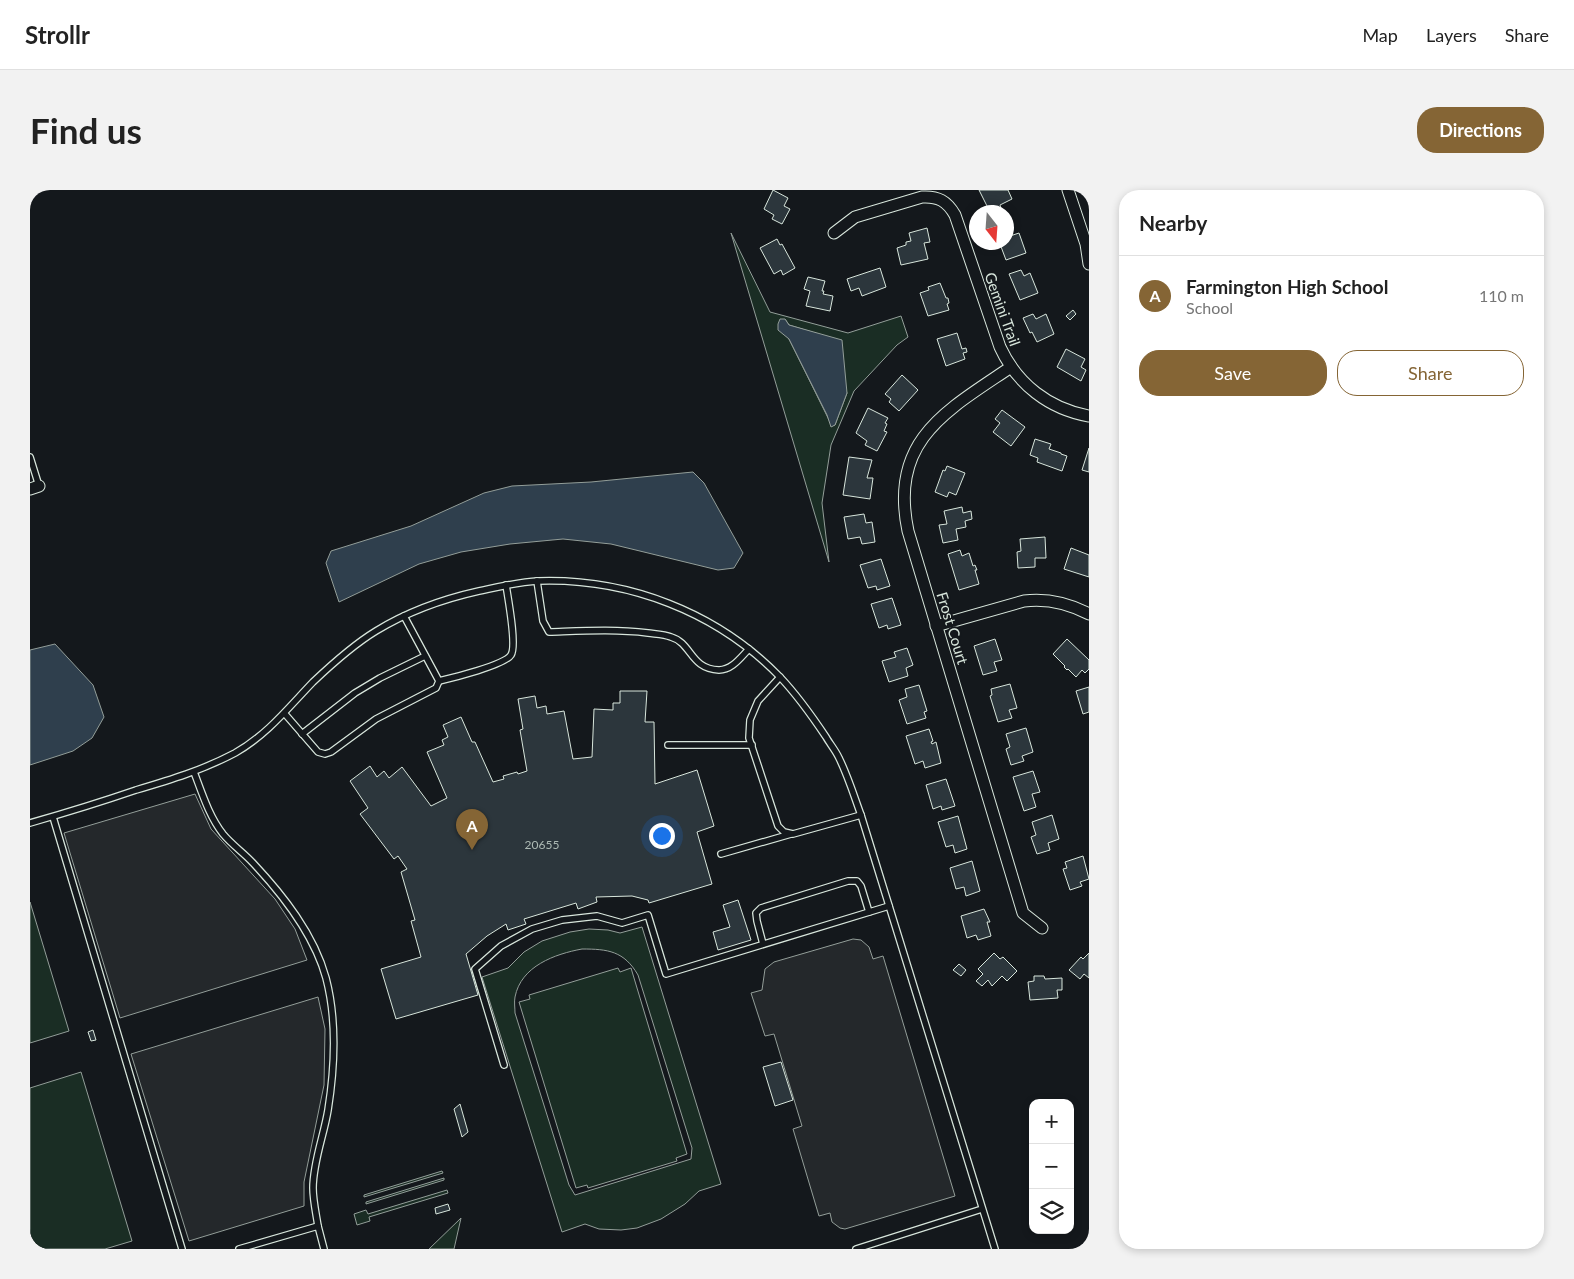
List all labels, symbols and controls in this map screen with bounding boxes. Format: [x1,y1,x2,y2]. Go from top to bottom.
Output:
text: Strollr [25,20,90,49]
text: Map [1362,24,1398,46]
text: Layers [1426,24,1477,46]
text: Share [1505,24,1549,46]
button: Directions [1417,107,1544,153]
text: Find us [30,109,142,151]
north arrow [969,205,1014,250]
text: Nearby [1139,210,1207,235]
street label: Gemini Trail [981,270,1025,348]
text: Farmington High School [1186,275,1388,298]
text: A [1149,286,1161,305]
text: 110 m [1479,286,1524,305]
text: School [1186,298,1233,317]
button: Save [1139,350,1327,396]
button: Share [1337,350,1524,396]
street label: Frost Court [933,590,973,667]
pin: A [456,809,488,850]
your location [649,823,675,849]
house number: 20655 [525,837,559,852]
map controls [1029,1099,1074,1234]
button: + [1029,1099,1074,1144]
button: − [1029,1144,1074,1189]
button: layers [1029,1189,1074,1234]

